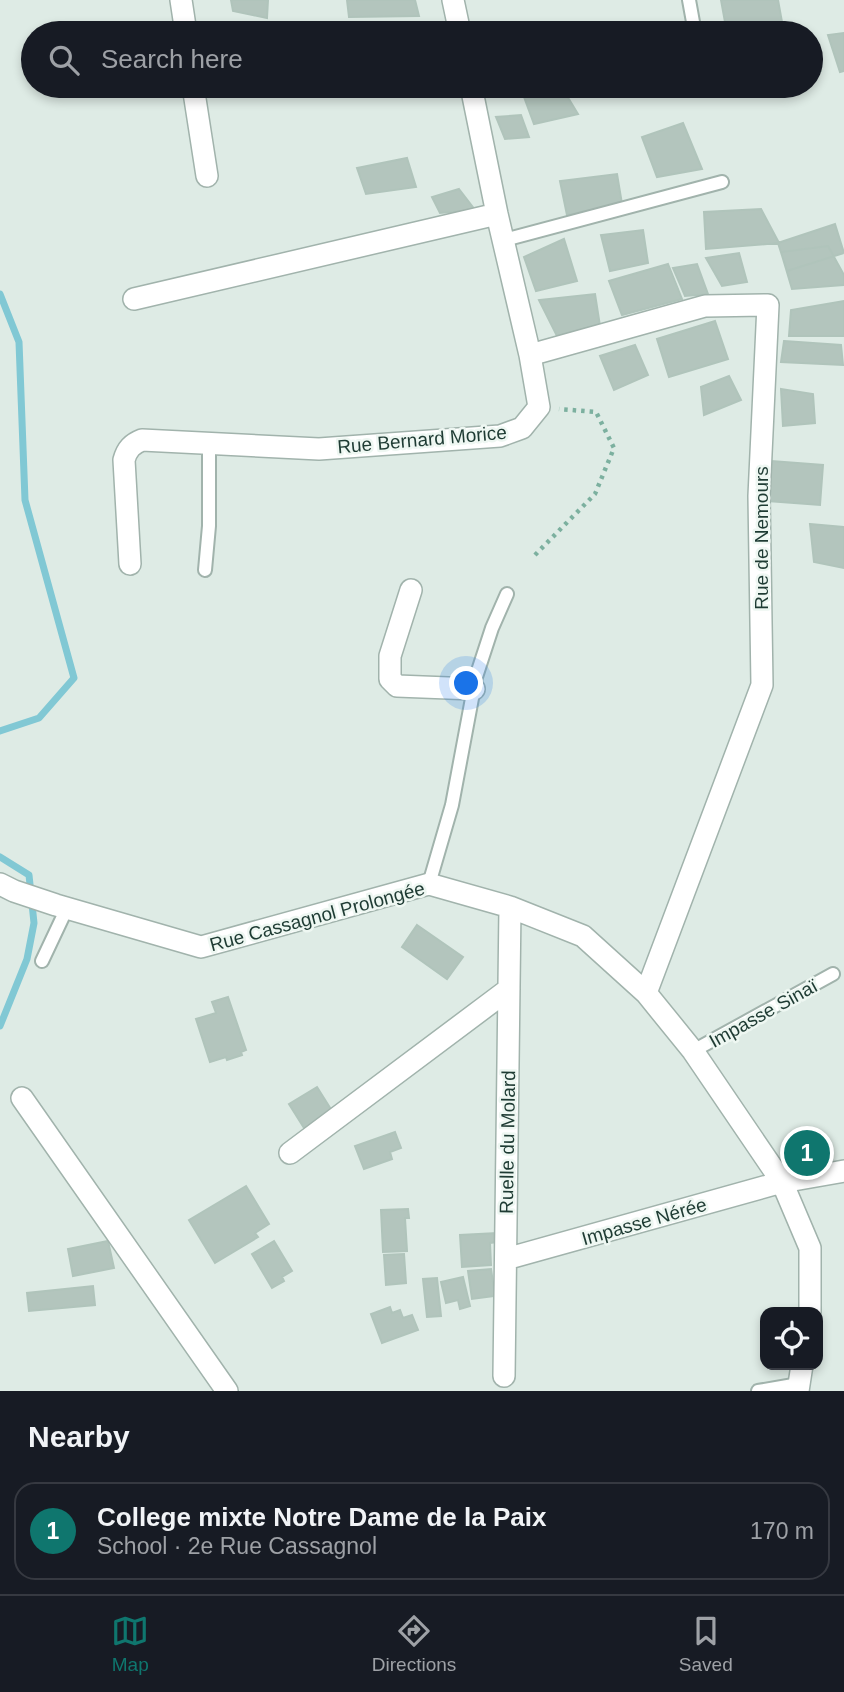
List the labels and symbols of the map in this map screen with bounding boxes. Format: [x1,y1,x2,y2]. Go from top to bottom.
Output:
street label: Rue Bernard Morice [336,422,508,457]
street label: Rue de Nemours [751,466,772,610]
your location [449,666,483,700]
street label: Rue Cassagnol Prolongée [207,878,427,955]
street label: Impasse Sinaï [705,975,822,1052]
street label: Ruelle du Molard [496,1070,519,1214]
pin: 1 [784,1127,830,1179]
street label: Impasse Nérée [579,1194,709,1249]

